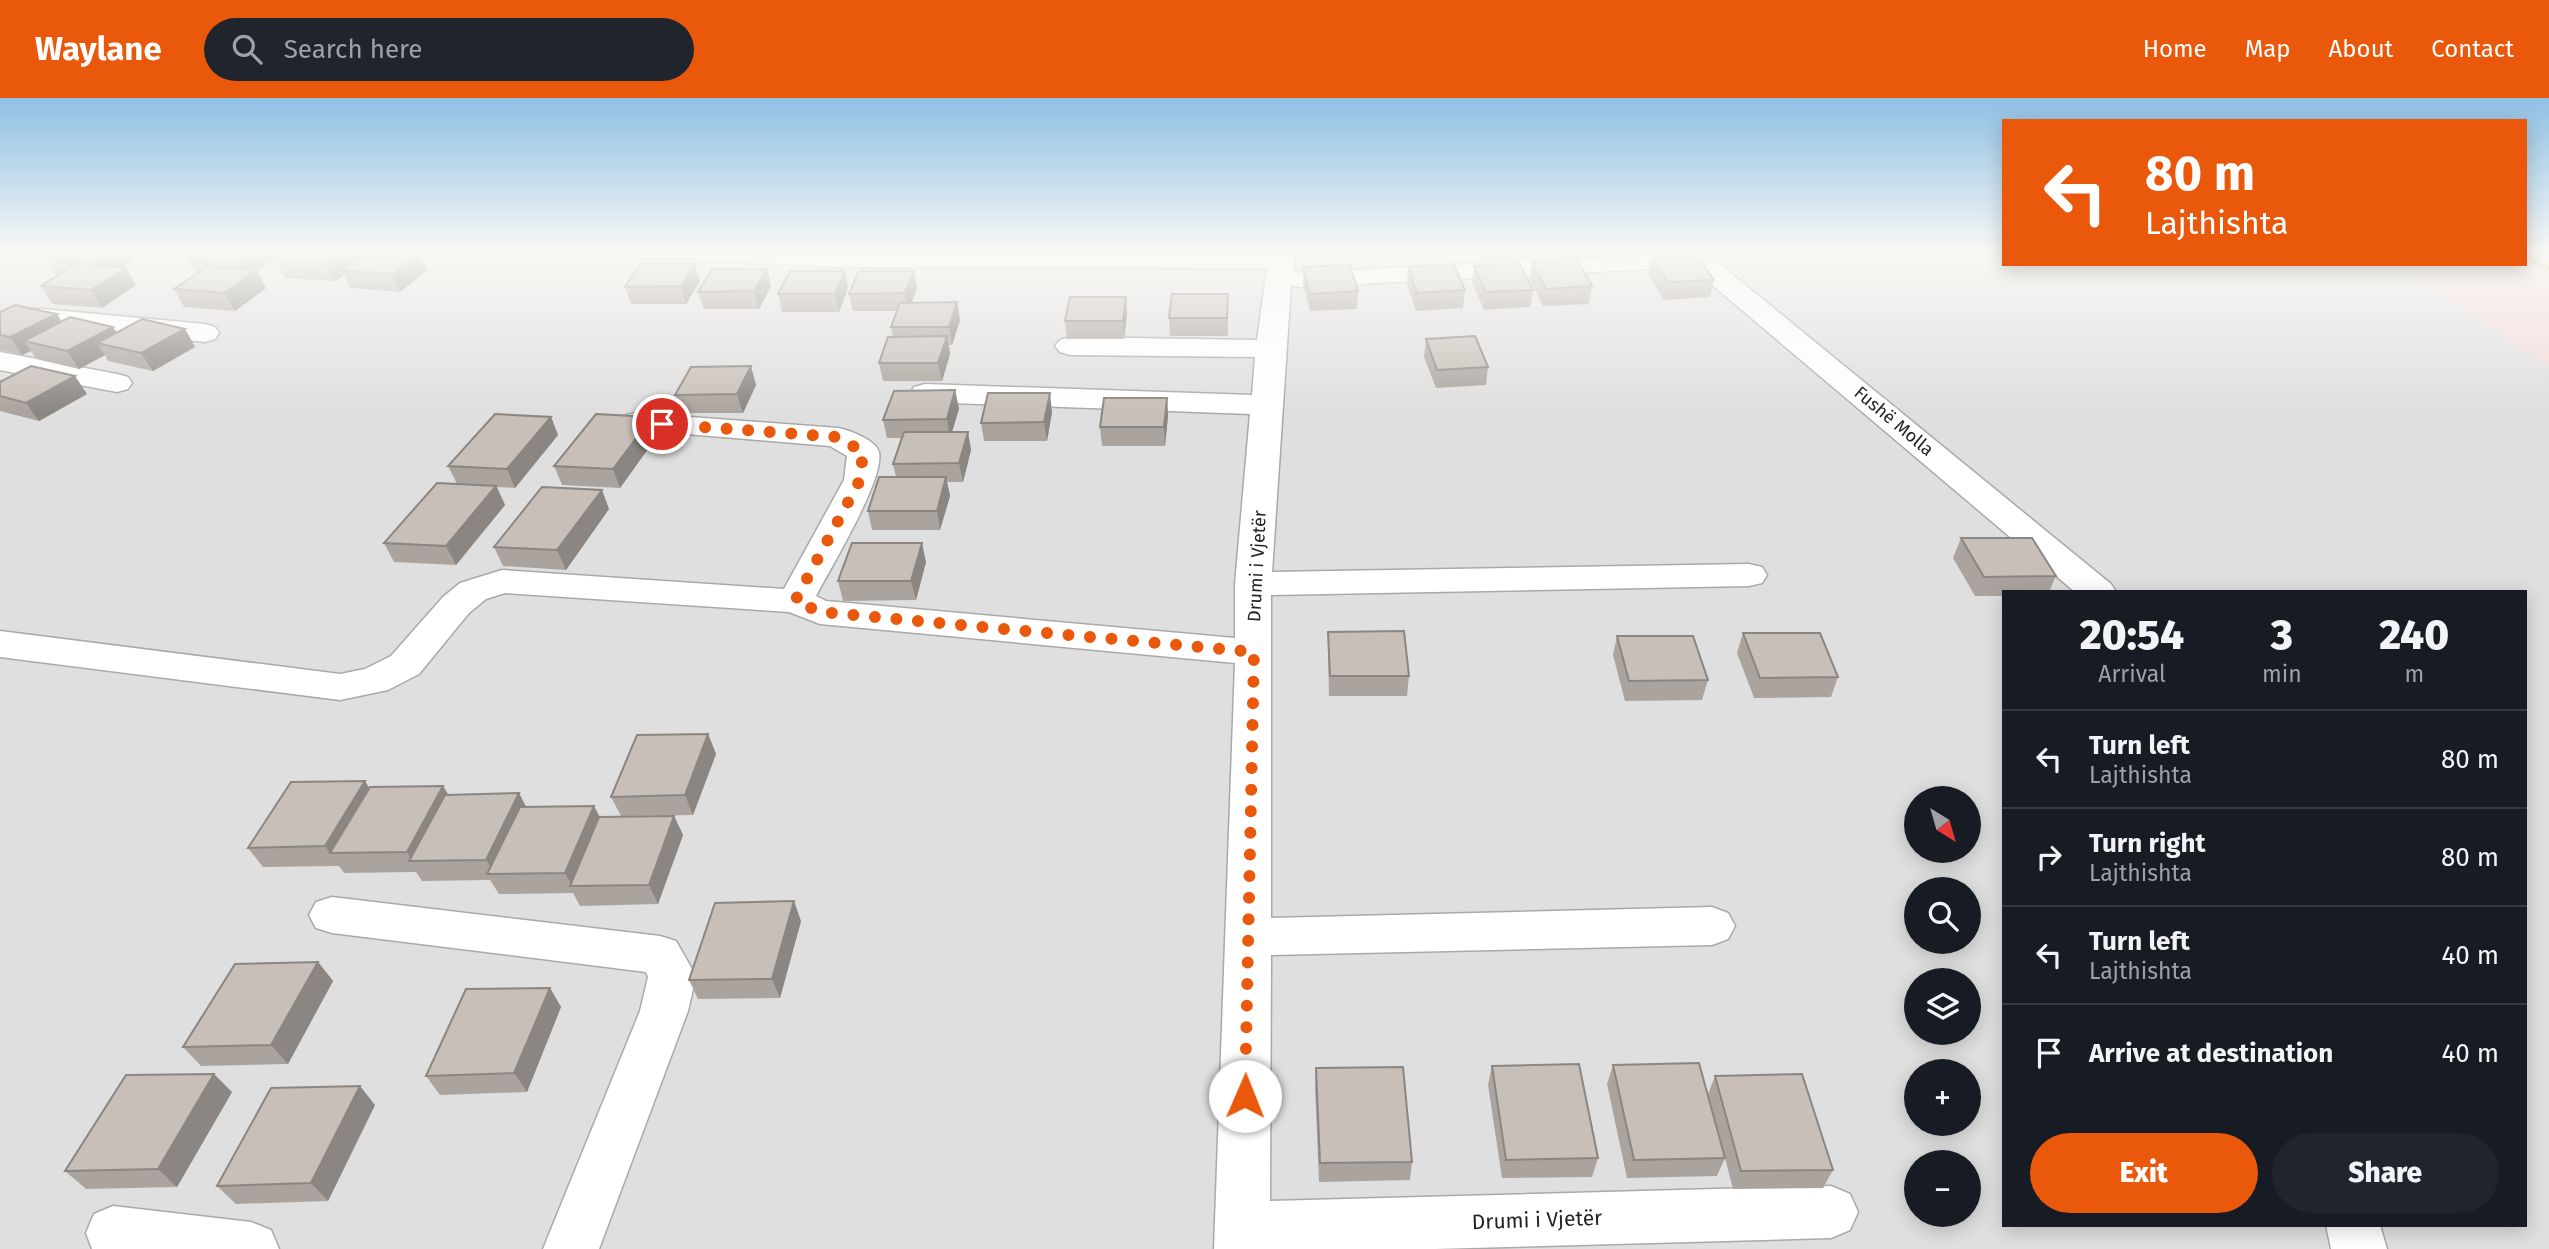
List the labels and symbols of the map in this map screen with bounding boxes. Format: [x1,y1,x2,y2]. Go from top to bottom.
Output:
street label: Fushë Molla [1850,381,1938,461]
pin [632,394,692,454]
street label: Drumi i Vjetër [1243,510,1271,622]
north arrow [1904,786,1981,863]
position arrow [1208,1059,1282,1133]
street label: Drumi i Vjetër [1471,1205,1603,1235]

